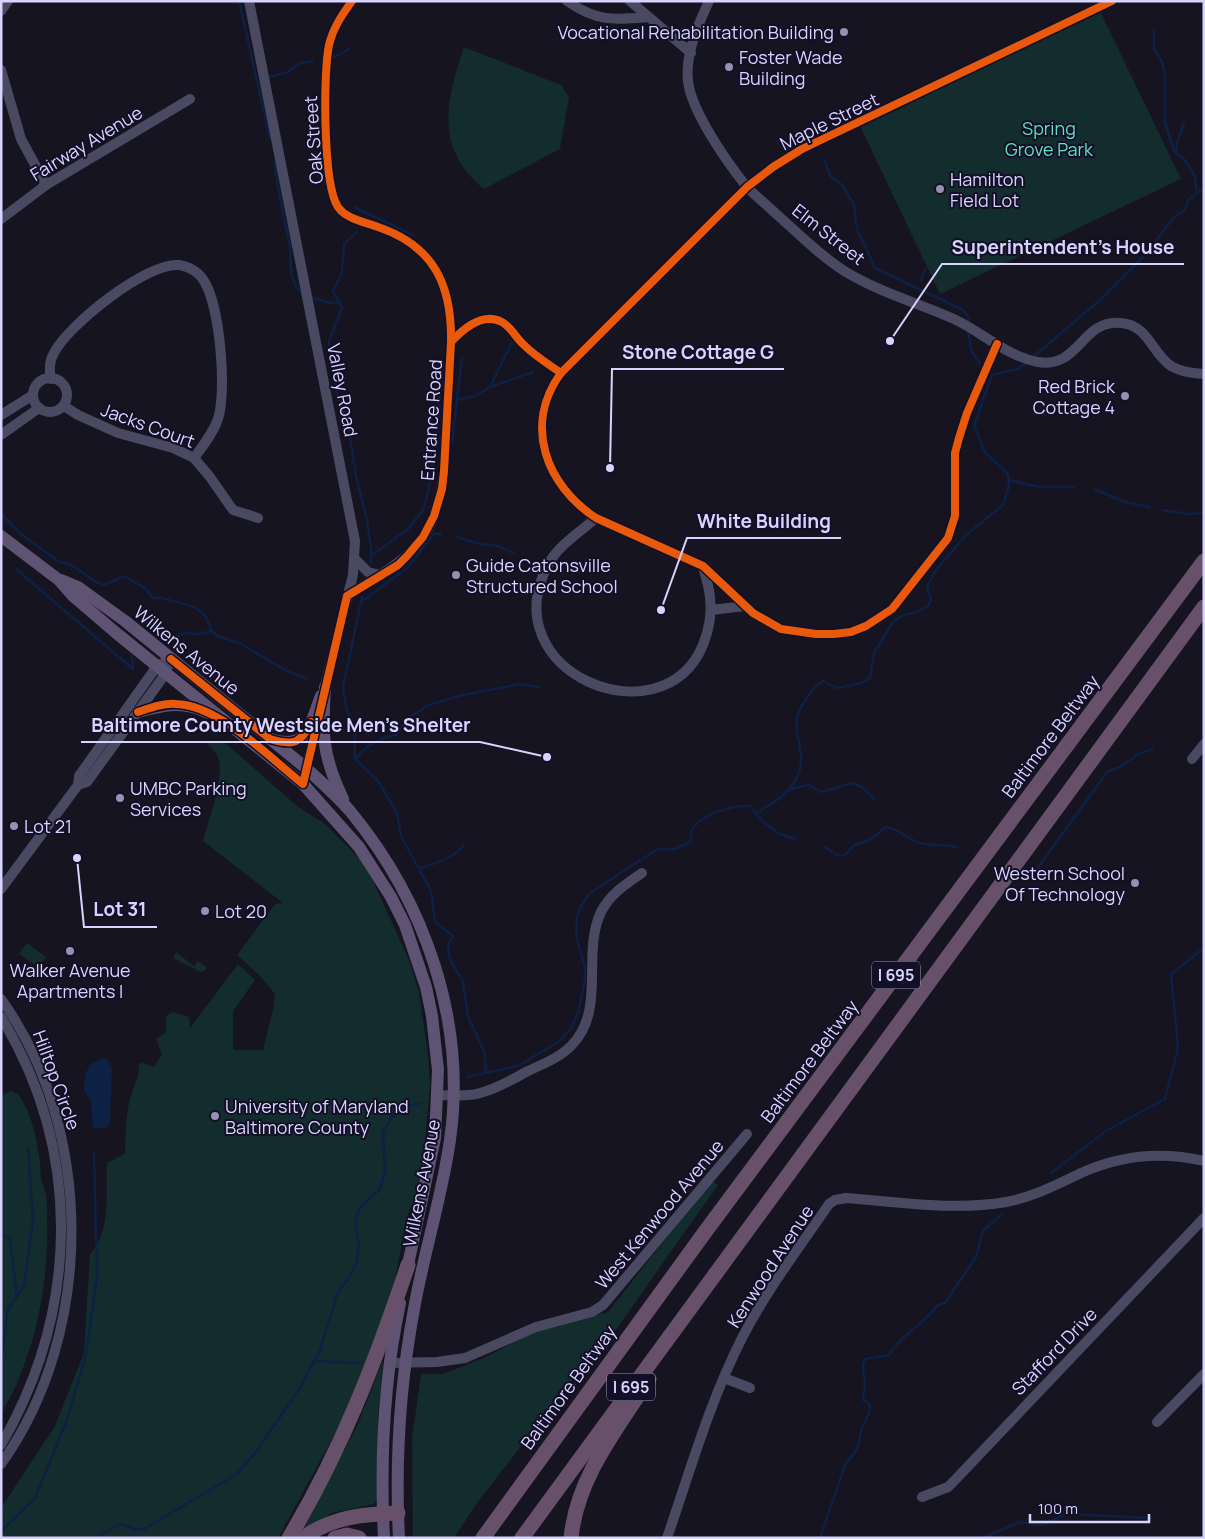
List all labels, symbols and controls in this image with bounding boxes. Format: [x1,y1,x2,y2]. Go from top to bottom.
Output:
place label: Vocational Rehabilitation Building [557,20,834,44]
marker: Vocational Rehabilitation Building [838,26,850,38]
place label: Foster Wade Building [739,45,842,90]
marker: Foster Wade Building [723,61,735,73]
street label: Maple Street [776,87,882,155]
street label: Oak Street [298,95,328,185]
street label: Fairway Avenue [25,100,147,186]
park label: Spring Grove Park [1005,116,1094,161]
place label: Hamilton Field Lot [950,167,1024,212]
marker: Hamilton Field Lot [934,183,946,195]
street label: Elm Street [788,198,870,270]
callout: Superintendent's House [942,230,1184,264]
text: Superintendent's House [952,234,1174,260]
callout: Stone Cottage G [612,335,784,369]
text: Stone Cottage G [622,339,774,365]
street label: Valley Road [322,341,364,439]
street label: Entrance Road [415,359,447,481]
place label: Red Brick Cottage 4 [1033,374,1116,419]
marker: Red Brick Cottage 4 [1119,390,1131,402]
street label: Jacks Court [98,397,198,453]
callout: White Building [687,504,841,538]
text: White Building [697,508,831,534]
place label: Guide Catonsville Structured School [466,553,618,598]
marker: Guide Catonsville Structured School [450,569,462,581]
street label: Wilkens Avenue [129,600,245,700]
street label: Baltimore Beltway [996,669,1104,802]
callout: Baltimore County Westside Men's Shelter [81,708,480,742]
text: Baltimore County Westside Men's Shelter [91,712,471,738]
place label: UMBC Parking Services [130,776,247,821]
marker: UMBC Parking Services [114,792,126,804]
place label: Lot 21 [24,814,72,838]
marker: Lot 21 [8,820,20,832]
place label: Western School Of Technology [994,861,1125,906]
marker: Western School Of Technology [1129,877,1141,889]
callout: Lot 31 [84,893,157,927]
text: Lot 31 [93,896,147,922]
place label: Lot 20 [215,899,267,923]
marker: Lot 20 [199,905,211,917]
marker: Walker Avenue Apartments I [64,945,76,957]
place label: Walker Avenue Apartments I [9,958,131,1003]
road number: I 695 [872,962,920,988]
street label: Baltimore Beltway [755,994,863,1127]
street label: Hilltop Circle [28,1027,86,1133]
place label: University of Maryland Baltimore County [225,1094,409,1139]
marker: University of Maryland Baltimore County [209,1110,221,1122]
street label: Wilkens Avenue [397,1117,445,1249]
street label: West Kenwood Avenue [589,1134,729,1294]
street label: Kenwood Avenue [721,1200,819,1332]
street label: Stafford Drive [1006,1302,1102,1400]
street label: Baltimore Beltway [515,1320,622,1454]
road number: I 695 [607,1374,655,1400]
scale bar [1030,1492,1149,1524]
text: 100 m [1038,1498,1078,1519]

